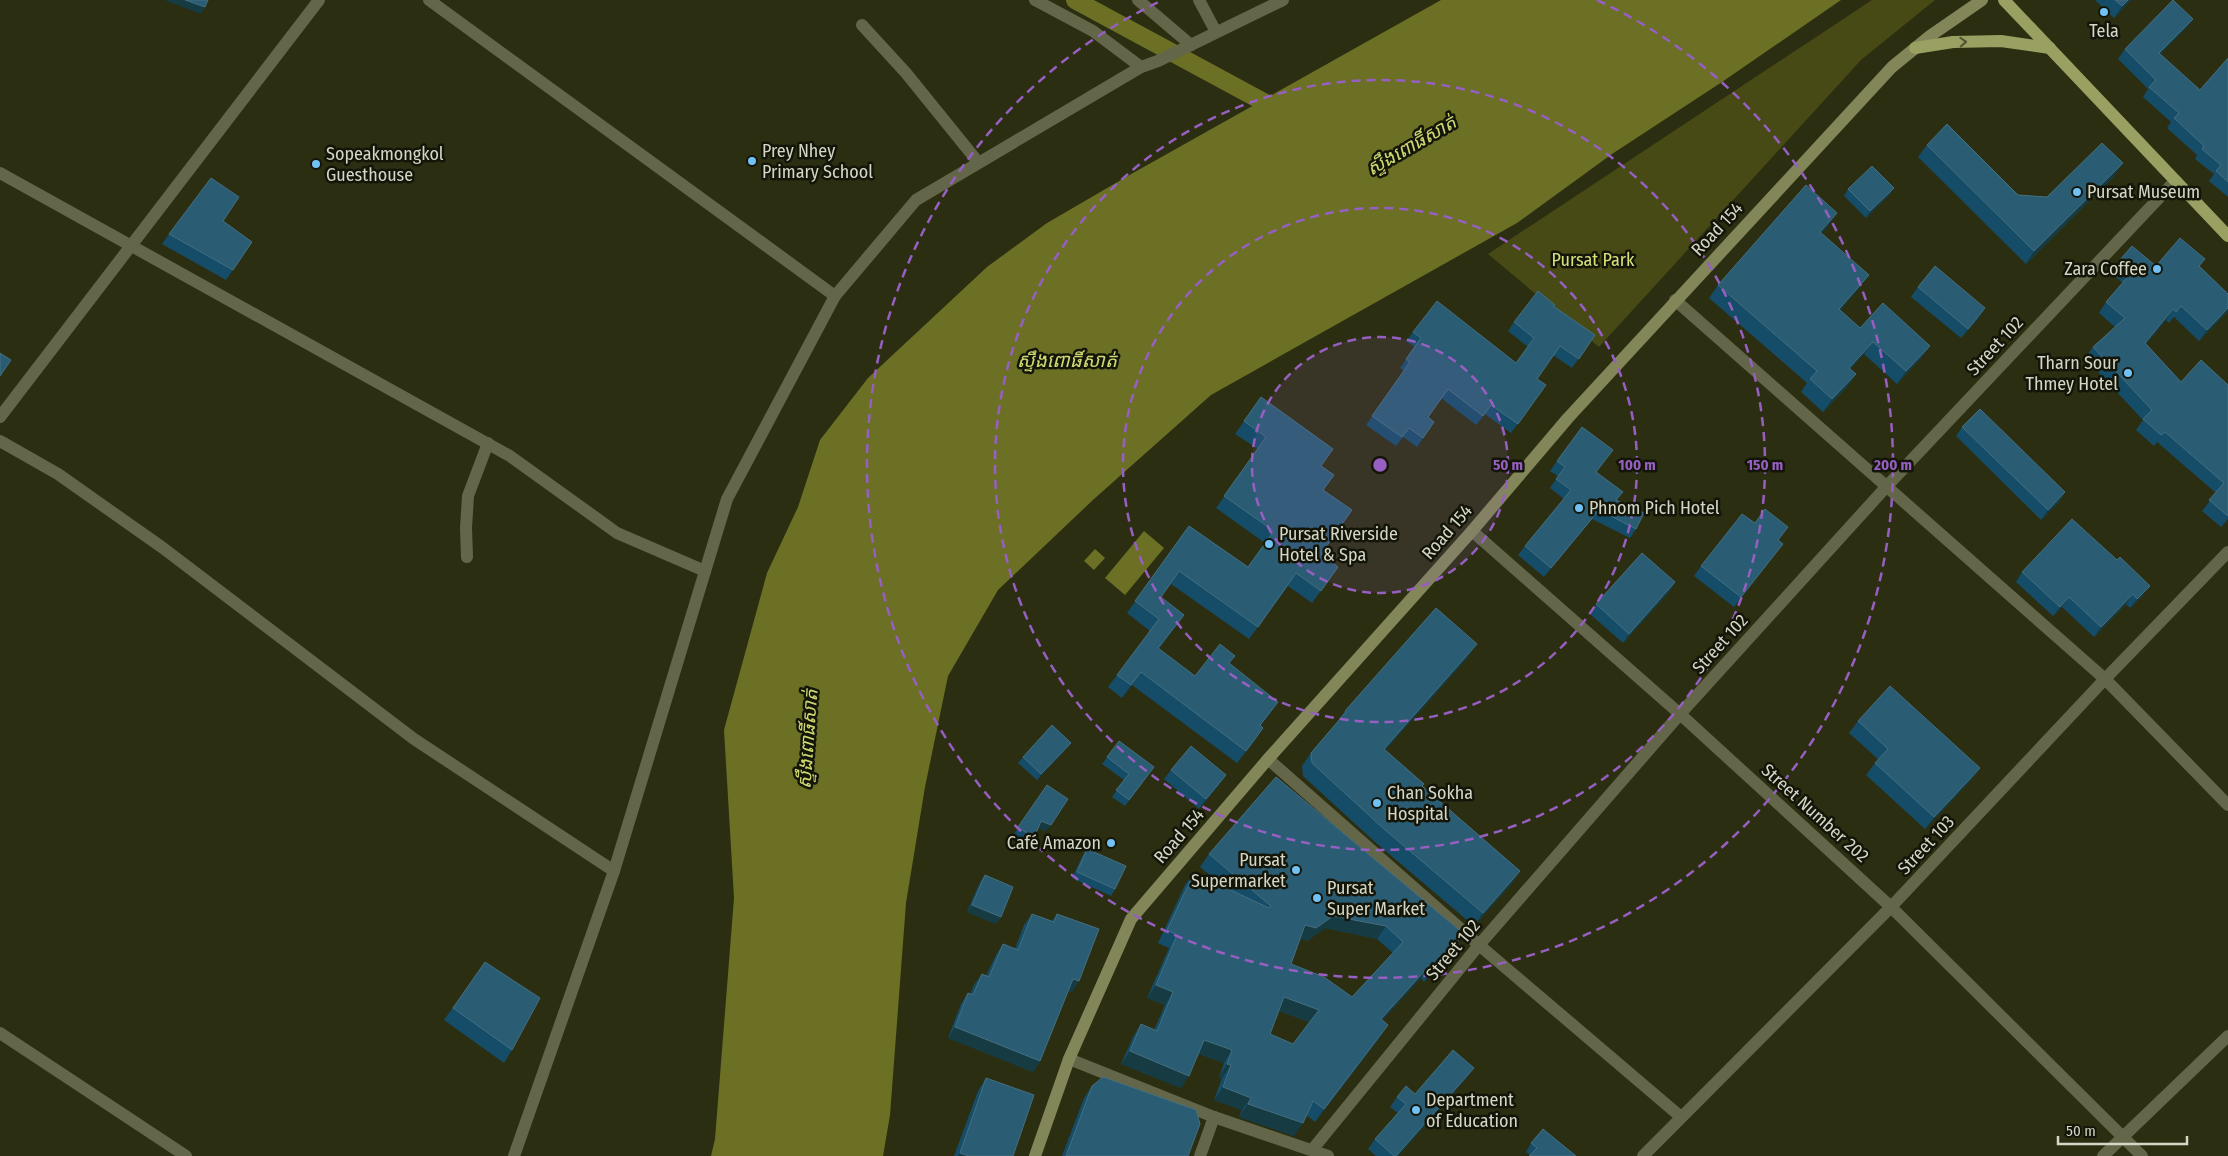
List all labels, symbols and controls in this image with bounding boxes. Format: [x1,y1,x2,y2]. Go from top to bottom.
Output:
marker: Tela [2098,6,2110,18]
place label: Tela [2089,20,2119,42]
one-way arrow [1960,37,1967,47]
water label: ស្ទឹងពោធិ៍សាត់ [1362,110,1461,181]
place label: Prey Nhey Primary School [762,140,873,183]
place label: Sopeakmongkol Guesthouse [326,143,444,186]
marker: Prey Nhey Primary School [746,155,758,167]
marker: Sopeakmongkol Guesthouse [310,158,322,170]
place label: Pursat Museum [2087,181,2200,203]
marker: Pursat Museum [2071,186,2083,198]
street label: Road 154 [1687,197,1748,260]
park label: Pursat Park [1552,249,1635,271]
place label: Zara Coffee [2064,258,2147,280]
marker: Zara Coffee [2151,263,2163,275]
street label: Street 102 [1962,312,2028,380]
water label: ស្ទឹងពោធិ៍សាត់ [1017,349,1118,372]
place label: Tharn Sour Thmey Hotel [2026,352,2119,395]
marker: Tharn Sour Thmey Hotel [2122,367,2134,379]
centre of rings [1371,456,1389,474]
text: 50 m [1493,456,1523,474]
text: 100 m [1618,456,1656,474]
text: 150 m [1747,456,1783,474]
text: 200 m [1873,456,1912,474]
place label: Phnom Pich Hotel [1589,497,1720,519]
street label: Road 154 [1417,500,1477,564]
marker: Phnom Pich Hotel [1573,502,1585,514]
place label: Pursat Riverside Hotel & Spa [1279,523,1398,566]
marker: Pursat Riverside Hotel & Spa [1263,538,1275,550]
street label: Street 102 [1688,610,1753,678]
water label: ស្ទឹងពោធិ៍សាត់ [793,687,823,790]
street label: Street Number 202 [1757,759,1873,867]
place label: Chan Sokha Hospital [1387,782,1473,825]
marker: Chan Sokha Hospital [1371,797,1383,809]
street label: Road 154 [1149,804,1209,868]
street label: Street 103 [1893,811,1959,879]
place label: Café Amazon [1007,832,1101,854]
marker: Café Amazon [1105,837,1117,849]
place label: Pursat Supermarket [1191,849,1286,892]
marker: Pursat Supermarket [1290,864,1302,876]
place label: Pursat Super Market [1327,877,1425,920]
marker: Pursat Super Market [1311,892,1323,904]
street label: Street 102 [1421,915,1485,985]
place label: Department of Education [1426,1089,1518,1132]
marker: Department of Education [1410,1104,1422,1116]
scale bar [2058,1114,2187,1146]
text: 50 m [2066,1122,2096,1140]

